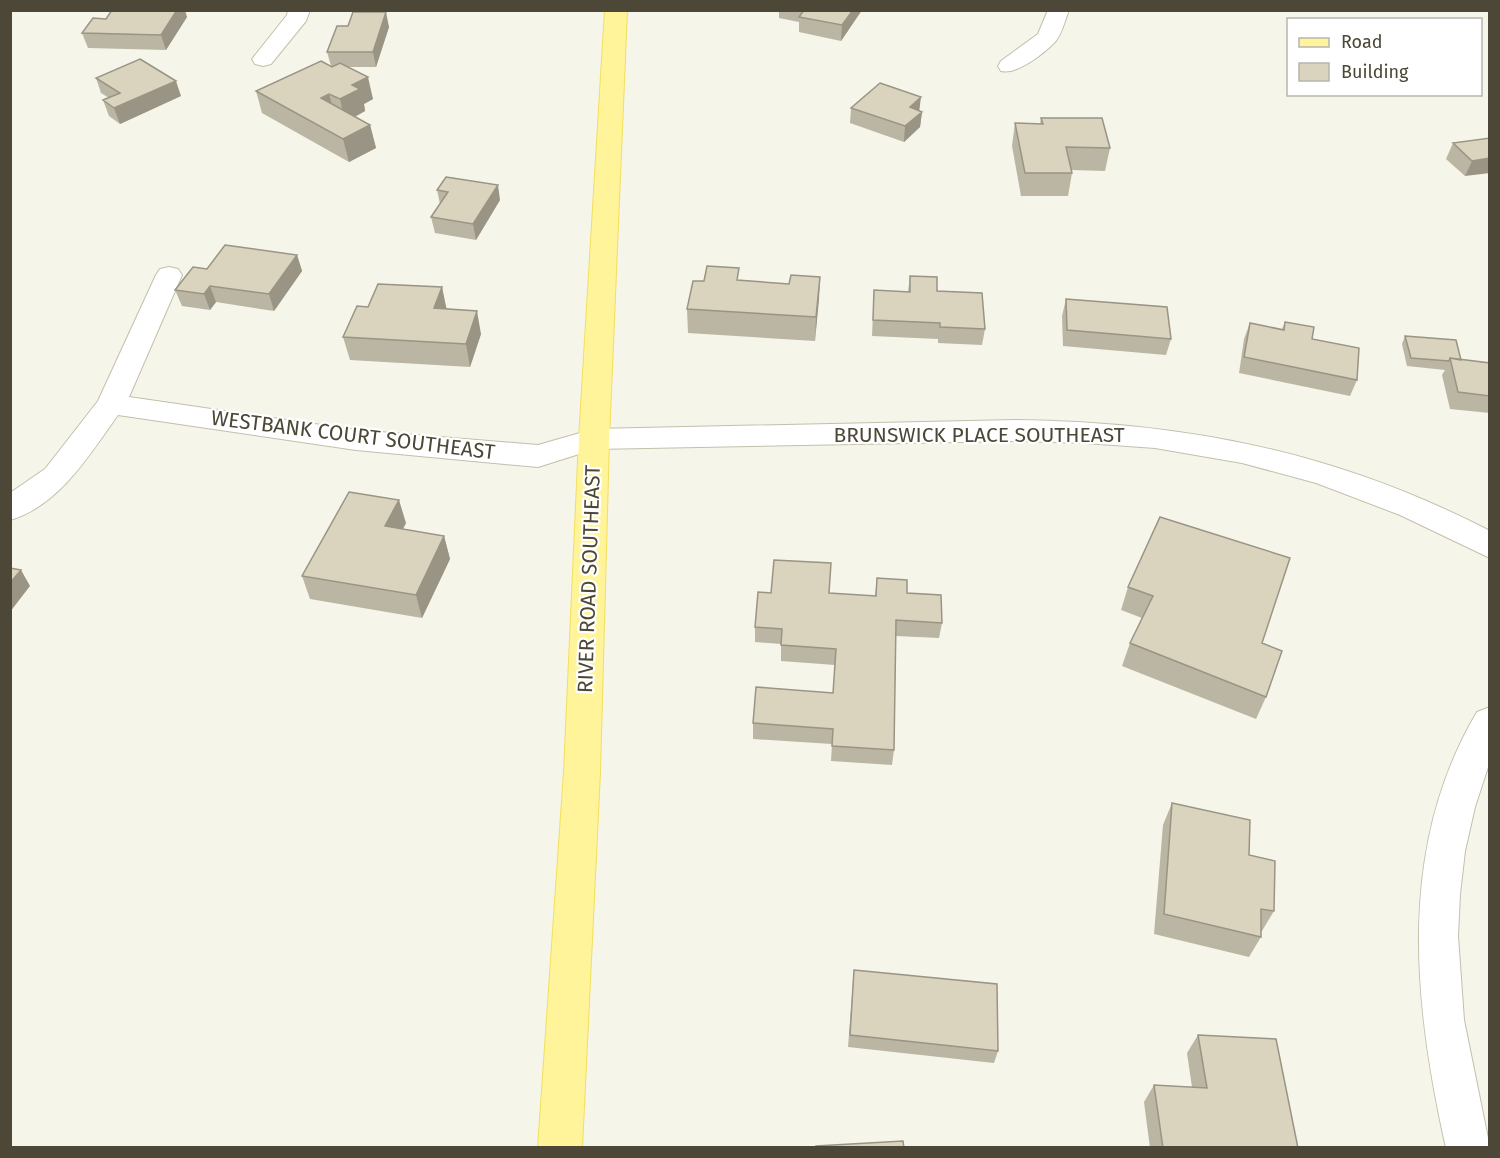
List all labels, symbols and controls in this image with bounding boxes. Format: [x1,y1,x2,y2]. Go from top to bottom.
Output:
legend [1287,18,1482,96]
text: Road [1341,31,1383,53]
text: Building [1341,61,1409,83]
street label: WESTBANK COURT SOUTHEAST [210,405,497,465]
street label: BRUNSWICK PLACE SOUTHEAST [833,422,1125,448]
street label: RIVER ROAD SOUTHEAST [572,464,606,693]

